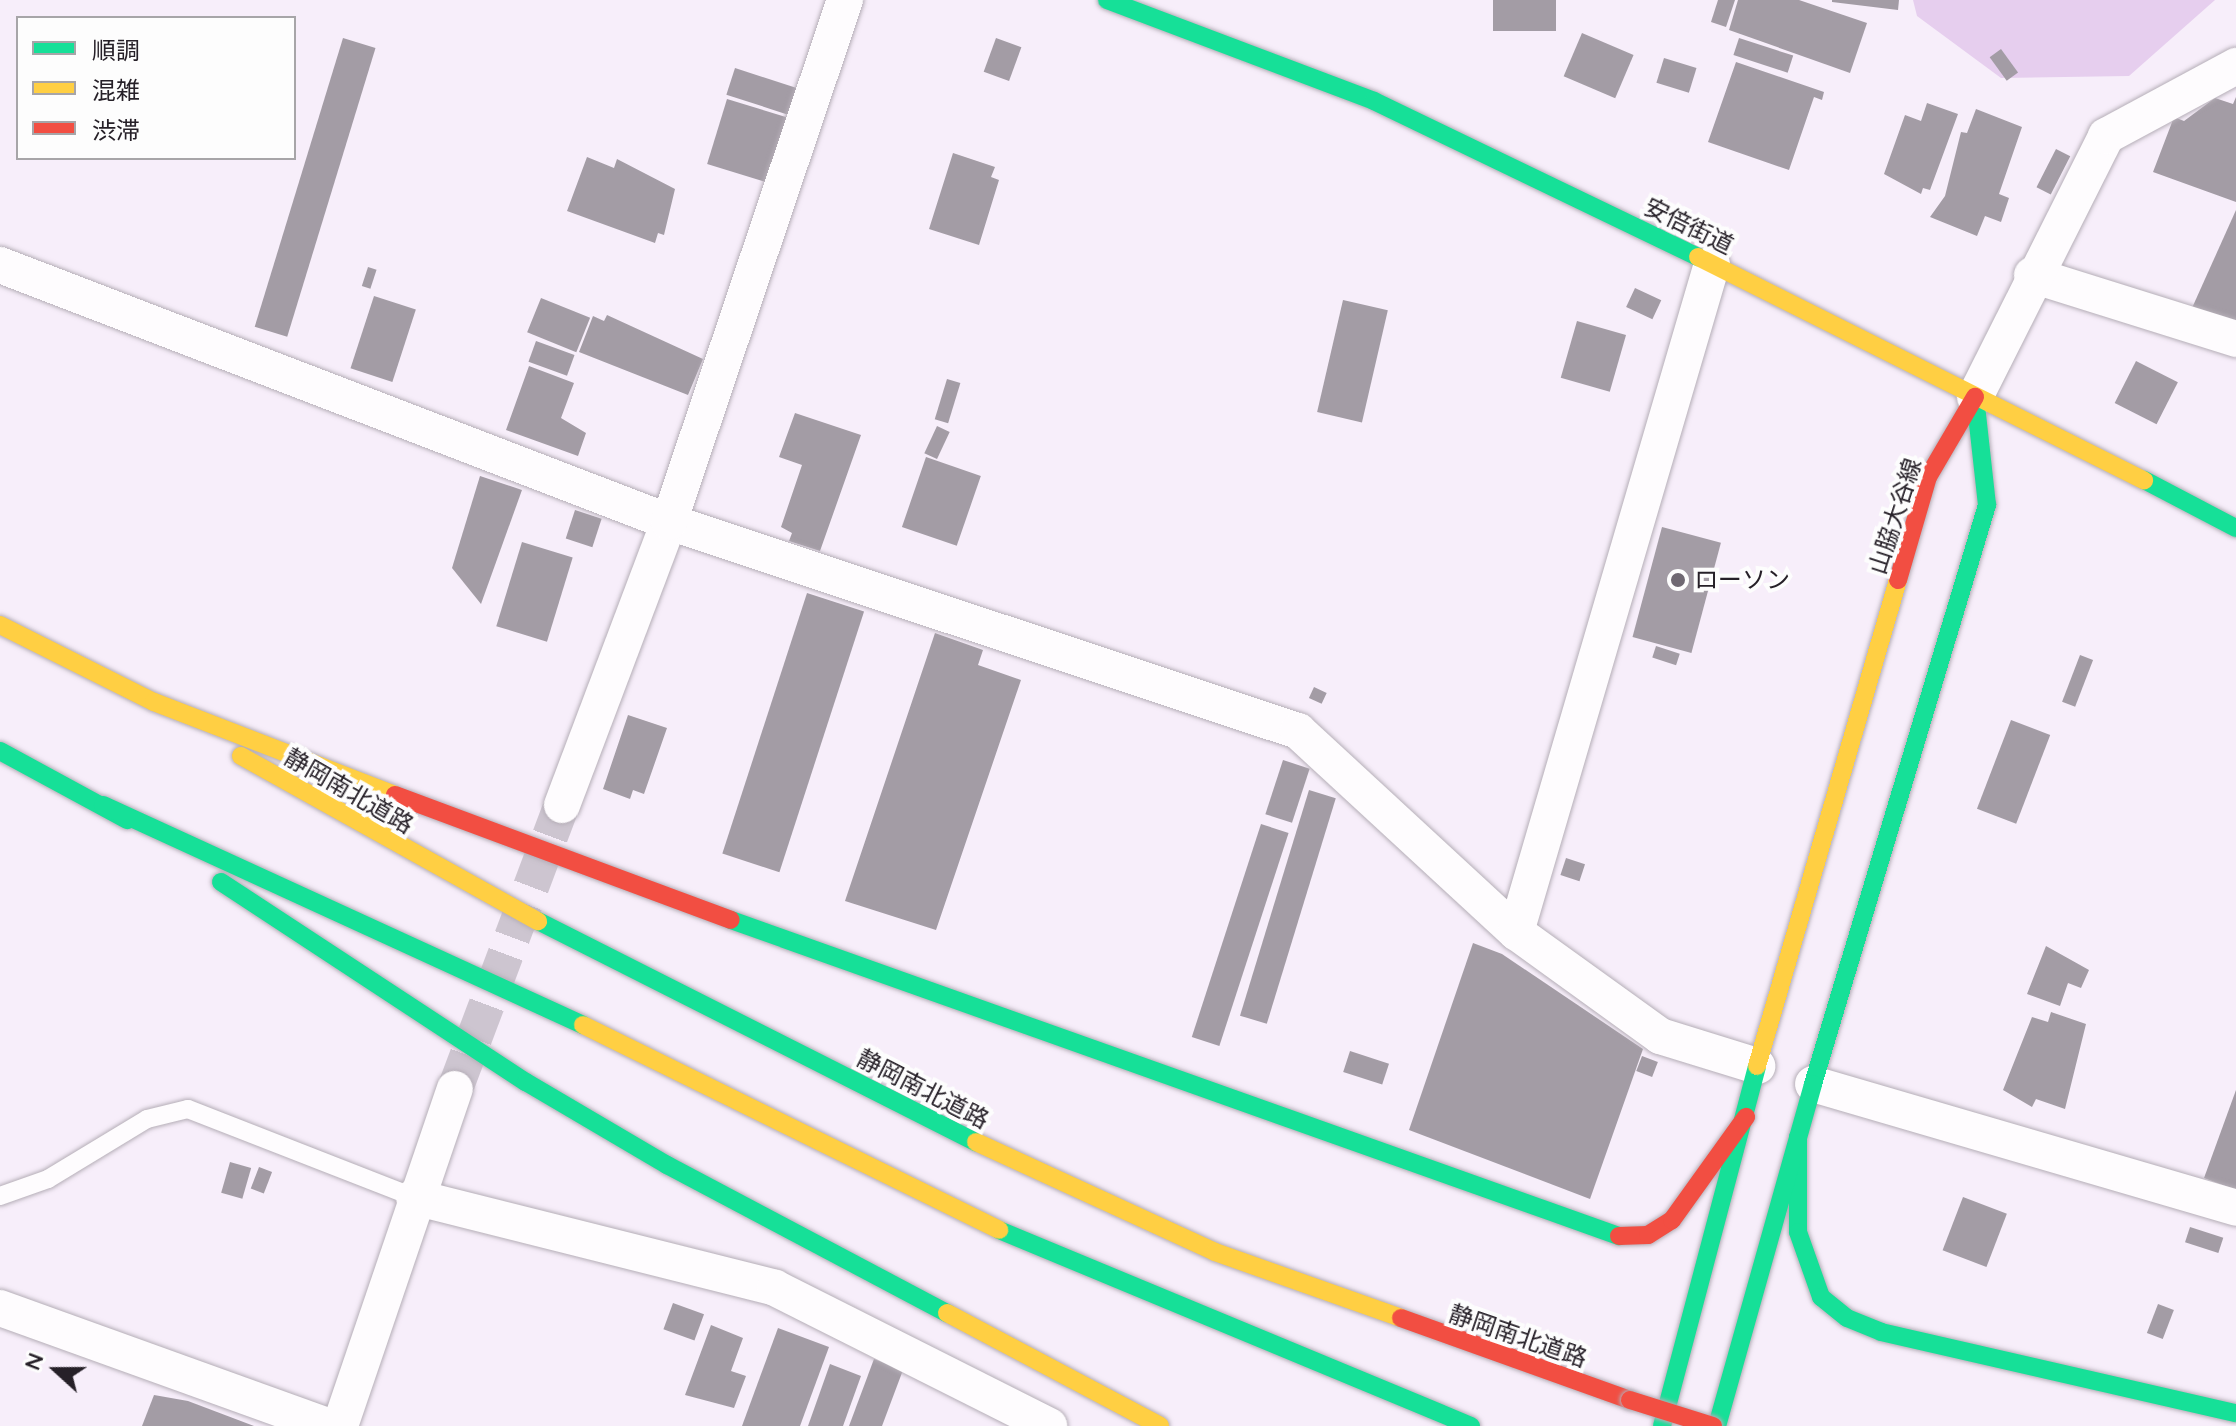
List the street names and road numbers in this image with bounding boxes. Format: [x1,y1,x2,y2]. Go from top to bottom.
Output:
street label: 安倍街道 [1640,192,1738,260]
street label: 山脇大谷線 [1863,454,1927,578]
street label: 静岡南北道路 [279,743,419,839]
street label: 静岡南北道路 [852,1043,994,1135]
street label: 静岡南北道路 [1445,1299,1591,1373]

